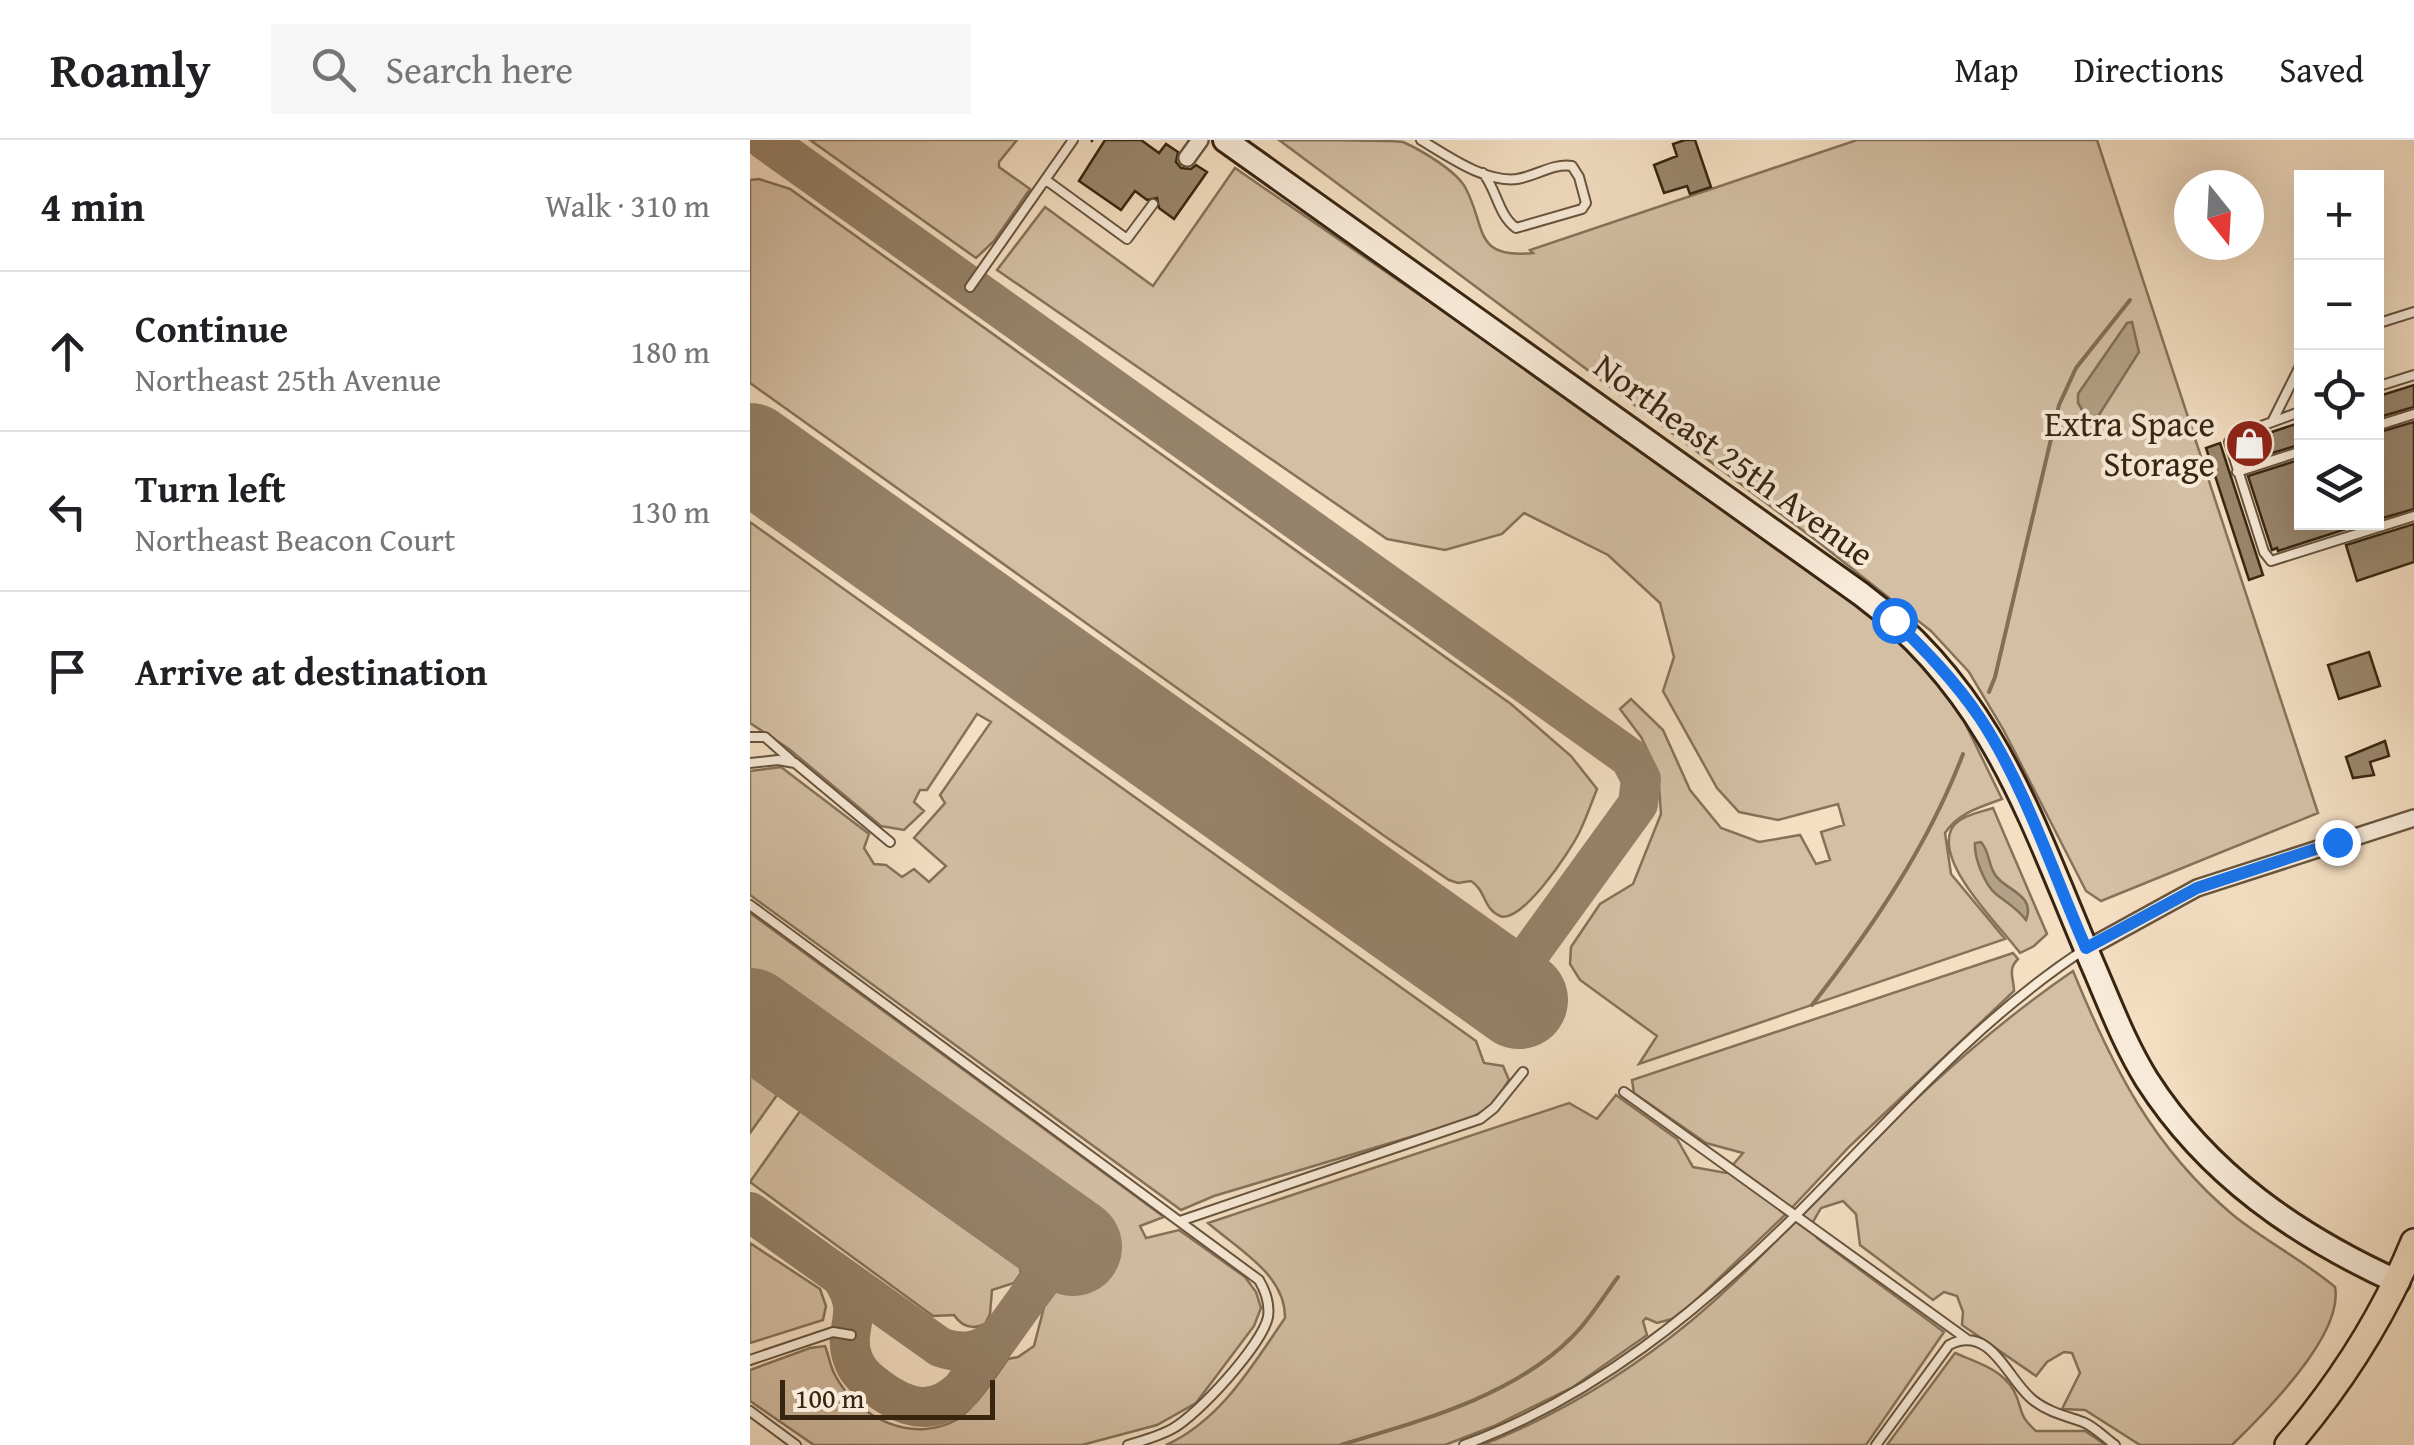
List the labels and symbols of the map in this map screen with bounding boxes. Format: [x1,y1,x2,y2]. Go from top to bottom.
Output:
north arrow [2174,170,2264,260]
street label: Northeast 25th Avenue [1584,340,1885,579]
place label: Extra Space Storage [2044,398,2215,489]
shop icon: Extra Space Storage [2224,418,2276,470]
route start [1872,598,1918,644]
route end [2315,820,2361,866]
scale bar [780,1375,995,1420]

